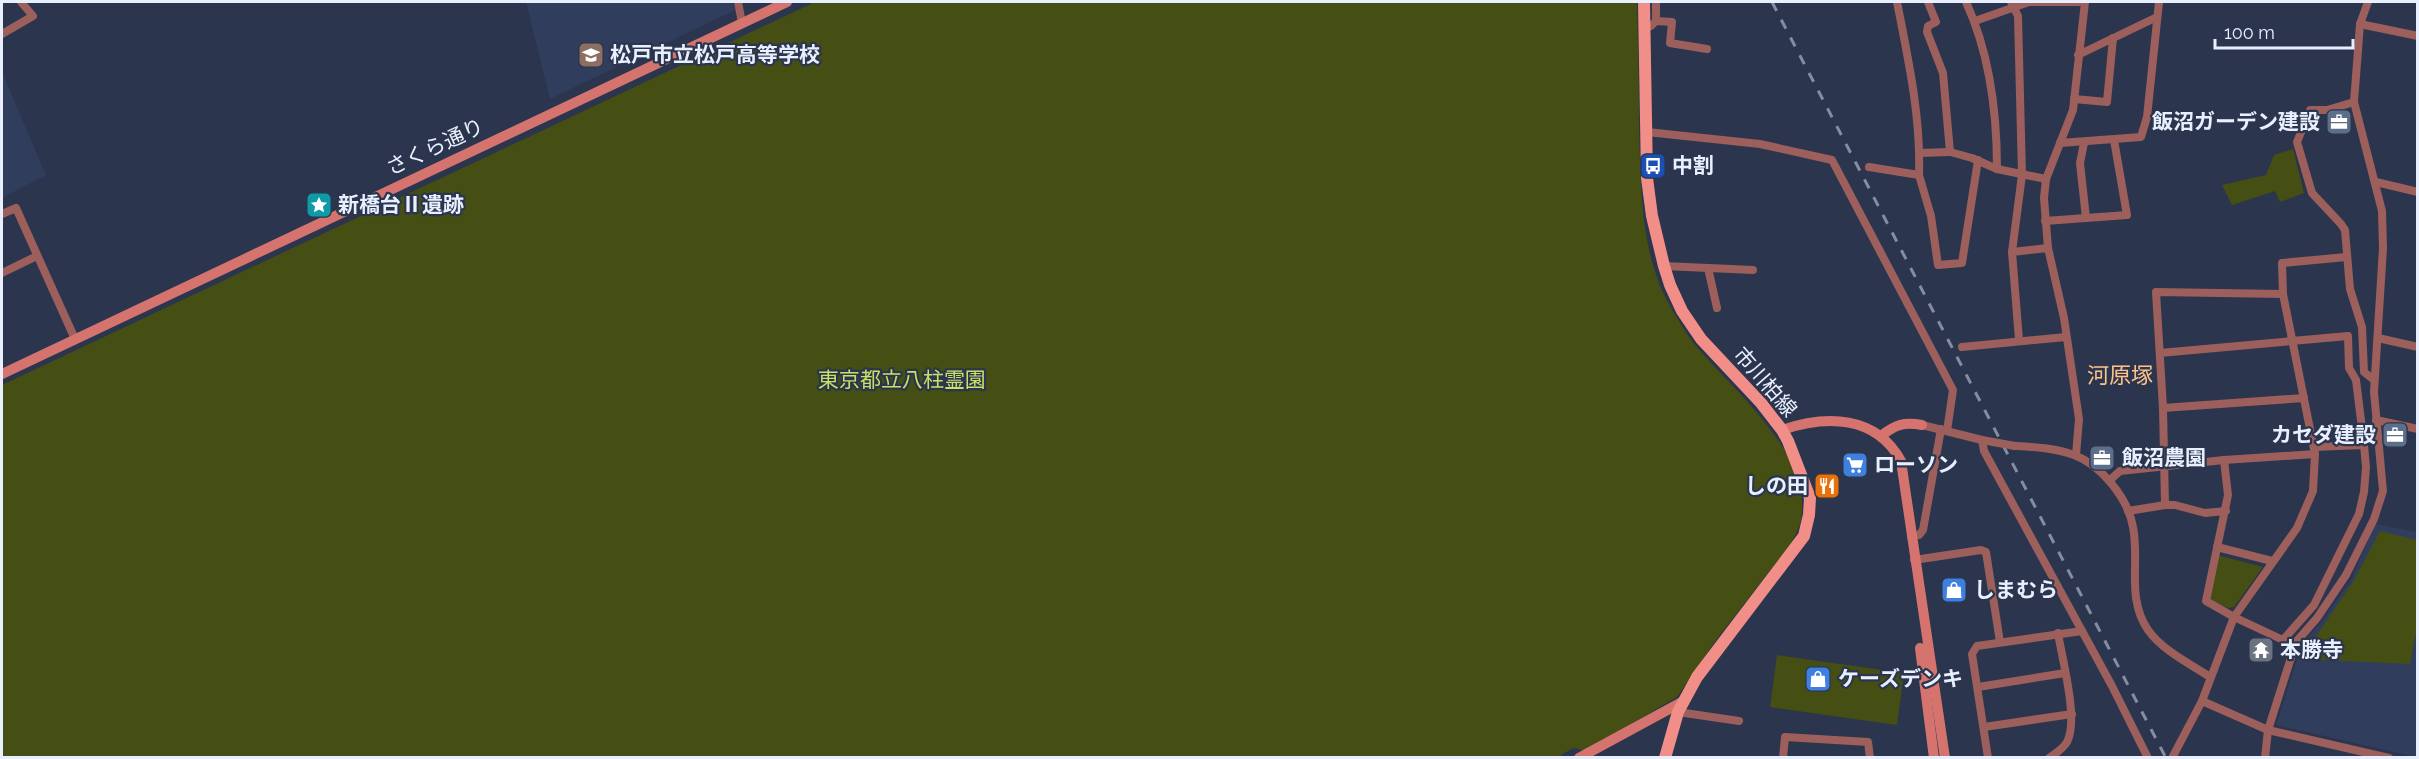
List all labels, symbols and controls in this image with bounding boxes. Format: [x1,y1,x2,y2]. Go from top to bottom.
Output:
scale bar [2215,12,2353,50]
text: 100 m [2224,22,2275,43]
school or university icon: 松戸市立松戸高等学校 [576,40,606,70]
place label: 松戸市立松戸高等学校 [610,42,820,67]
office icon: 飯沼ガーデン建設 [2324,107,2354,137]
place label: 飯沼ガーデン建設 [2151,109,2320,134]
street label: さくら通り [382,113,488,180]
bus stop icon: 中割 [1638,151,1668,181]
place label: 中割 [1672,153,1714,178]
place icon: 新橋台Ⅱ遺跡 [304,190,334,220]
place label: 新橋台Ⅱ遺跡 [338,192,464,217]
street label: 市川柏線 [1728,342,1802,422]
district label: 河原塚 [2087,362,2153,388]
park label: 東京都立八柱霊園 [818,367,986,392]
office icon: カセダ建設 [2380,420,2410,450]
place label: カセダ建設 [2271,422,2376,447]
office icon: 飯沼農園 [2087,443,2117,473]
place label: 飯沼農園 [2121,445,2206,470]
supermarket icon: ローソン [1840,450,1870,480]
place label: ローソン [1874,452,1958,477]
restaurant icon: しの田 [1812,471,1842,501]
place label: しの田 [1745,473,1808,498]
shop icon: しまむら [1939,575,1969,605]
place label: しまむら [1974,577,2058,602]
temple icon: 本勝寺 [2246,635,2276,665]
place label: 本勝寺 [2280,637,2343,662]
shop icon: ケーズデンキ [1803,664,1833,694]
place label: ケーズデンキ [1838,666,1963,691]

